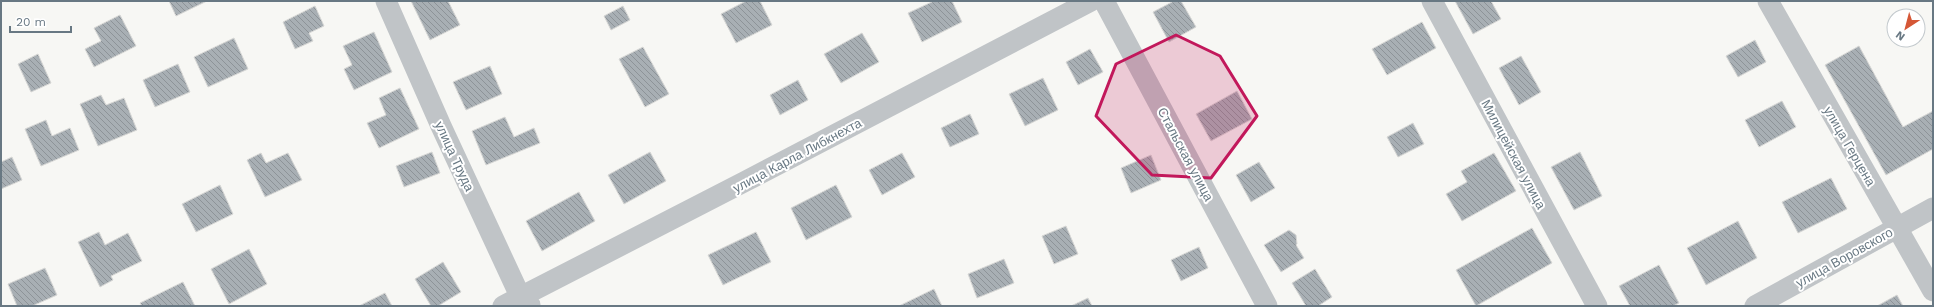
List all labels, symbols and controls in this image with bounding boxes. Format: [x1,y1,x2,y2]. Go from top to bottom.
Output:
scale bar [10,8,71,34]
north arrow [1886,8,1926,48]
text: 20 m [16,15,46,29]
text: N [1893,28,1908,43]
street label: Милицейская улица [1478,97,1549,212]
street label: улица Герцена [1821,104,1879,190]
street label: Стальская улица [1155,105,1217,204]
street label: улица Карла Либкнехта [730,115,865,196]
street label: улица Труда [432,119,478,194]
street label: улица Воровского [1793,225,1895,290]

